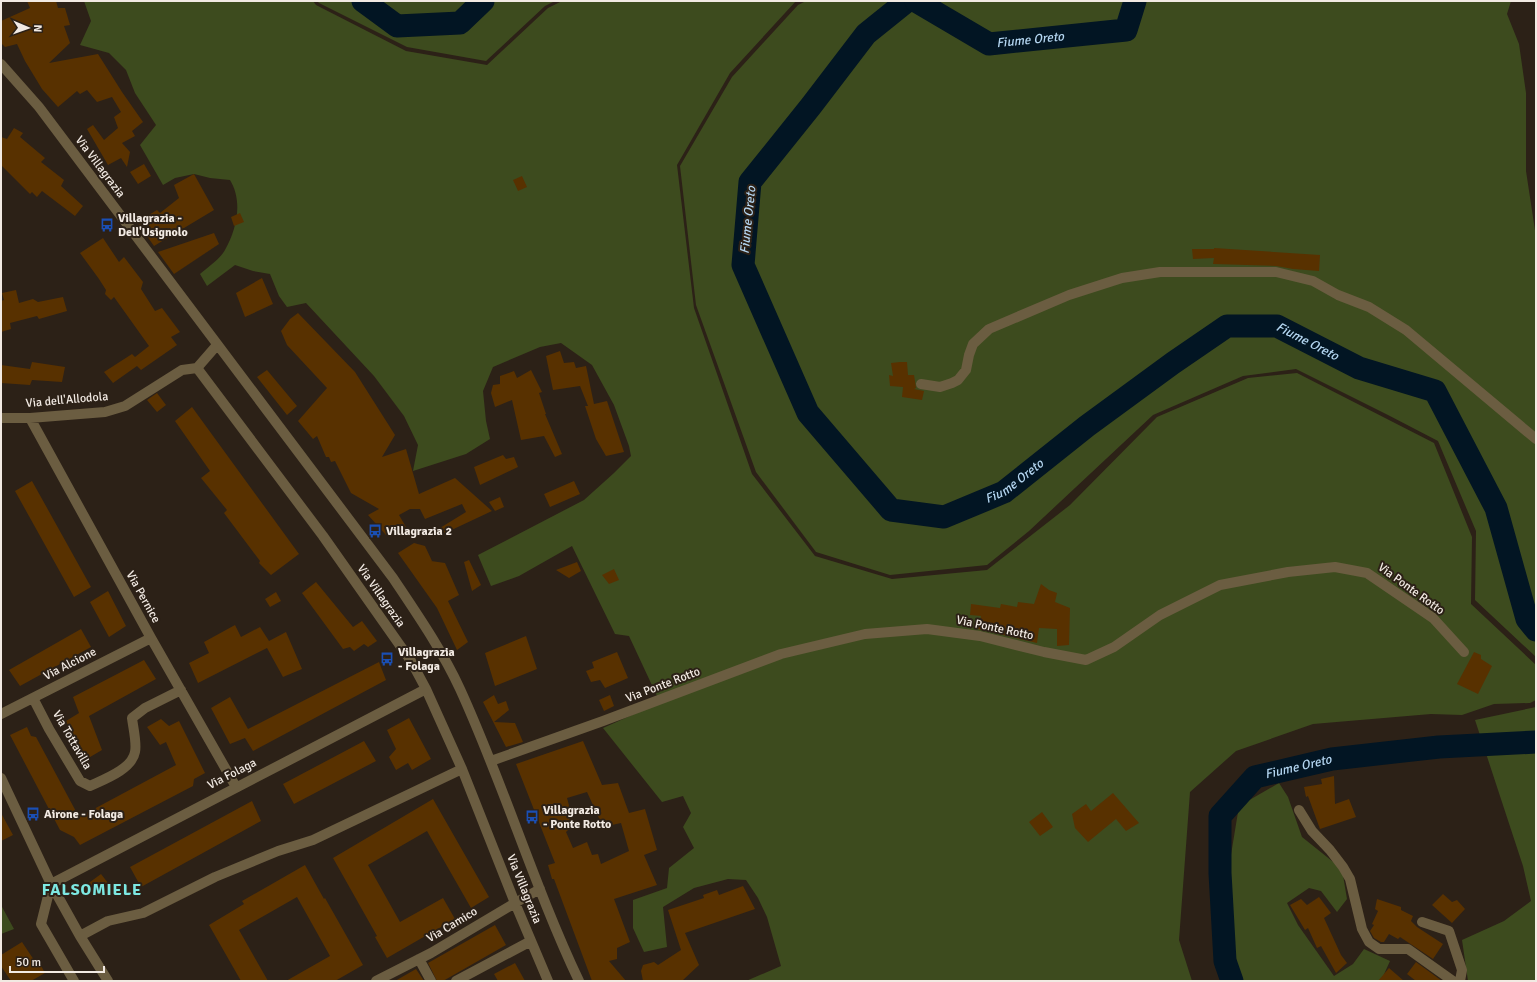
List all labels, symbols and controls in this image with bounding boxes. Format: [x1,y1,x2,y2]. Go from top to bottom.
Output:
north arrow [8,8,48,48]
text: N [31,24,44,32]
water label: Fiume Oreto [995,28,1066,51]
street label: Via Villagrazia [72,133,128,201]
water label: Fiume Oreto [736,184,760,255]
place label: Villagrazia - Dell'Usignolo [118,211,188,240]
bus stop icon: Villagrazia - Dell'Usignolo [99,217,115,233]
water label: Fiume Oreto [1273,319,1342,365]
street label: Via dell'Allodola [25,389,109,411]
water label: Fiume Oreto [983,455,1048,507]
bus stop icon: Villagrazia 2 [367,523,383,539]
place label: Villagrazia 2 [386,524,452,539]
street label: Via Ponte Rotto [1375,560,1447,618]
street label: Via Villagrazia [354,562,408,630]
street label: Via Pernice [123,568,163,626]
street label: Via Ponte Rotto [955,612,1035,644]
street label: Via Alcione [41,644,99,684]
place label: Villagrazia - Folaga [398,645,455,674]
bus stop icon: Villagrazia - Folaga [379,651,395,667]
street label: Via Ponte Rotto [624,664,702,706]
street label: Via Tottavilla [49,708,95,772]
water label: Fiume Oreto [1263,751,1334,782]
street label: Via Folaga [205,755,259,793]
place label: Villagrazia - Ponte Rotto [543,803,611,832]
bus stop icon: Airone - Folaga [25,806,41,822]
place label: Airone - Folaga [44,807,123,822]
bus stop icon: Villagrazia - Ponte Rotto [524,809,540,825]
street label: Via Villagrazia [503,852,545,926]
district label: FALSOMIELE [42,880,142,900]
street label: Via Camico [424,904,480,946]
scale bar [10,948,104,974]
text: 50 m [16,955,41,970]

